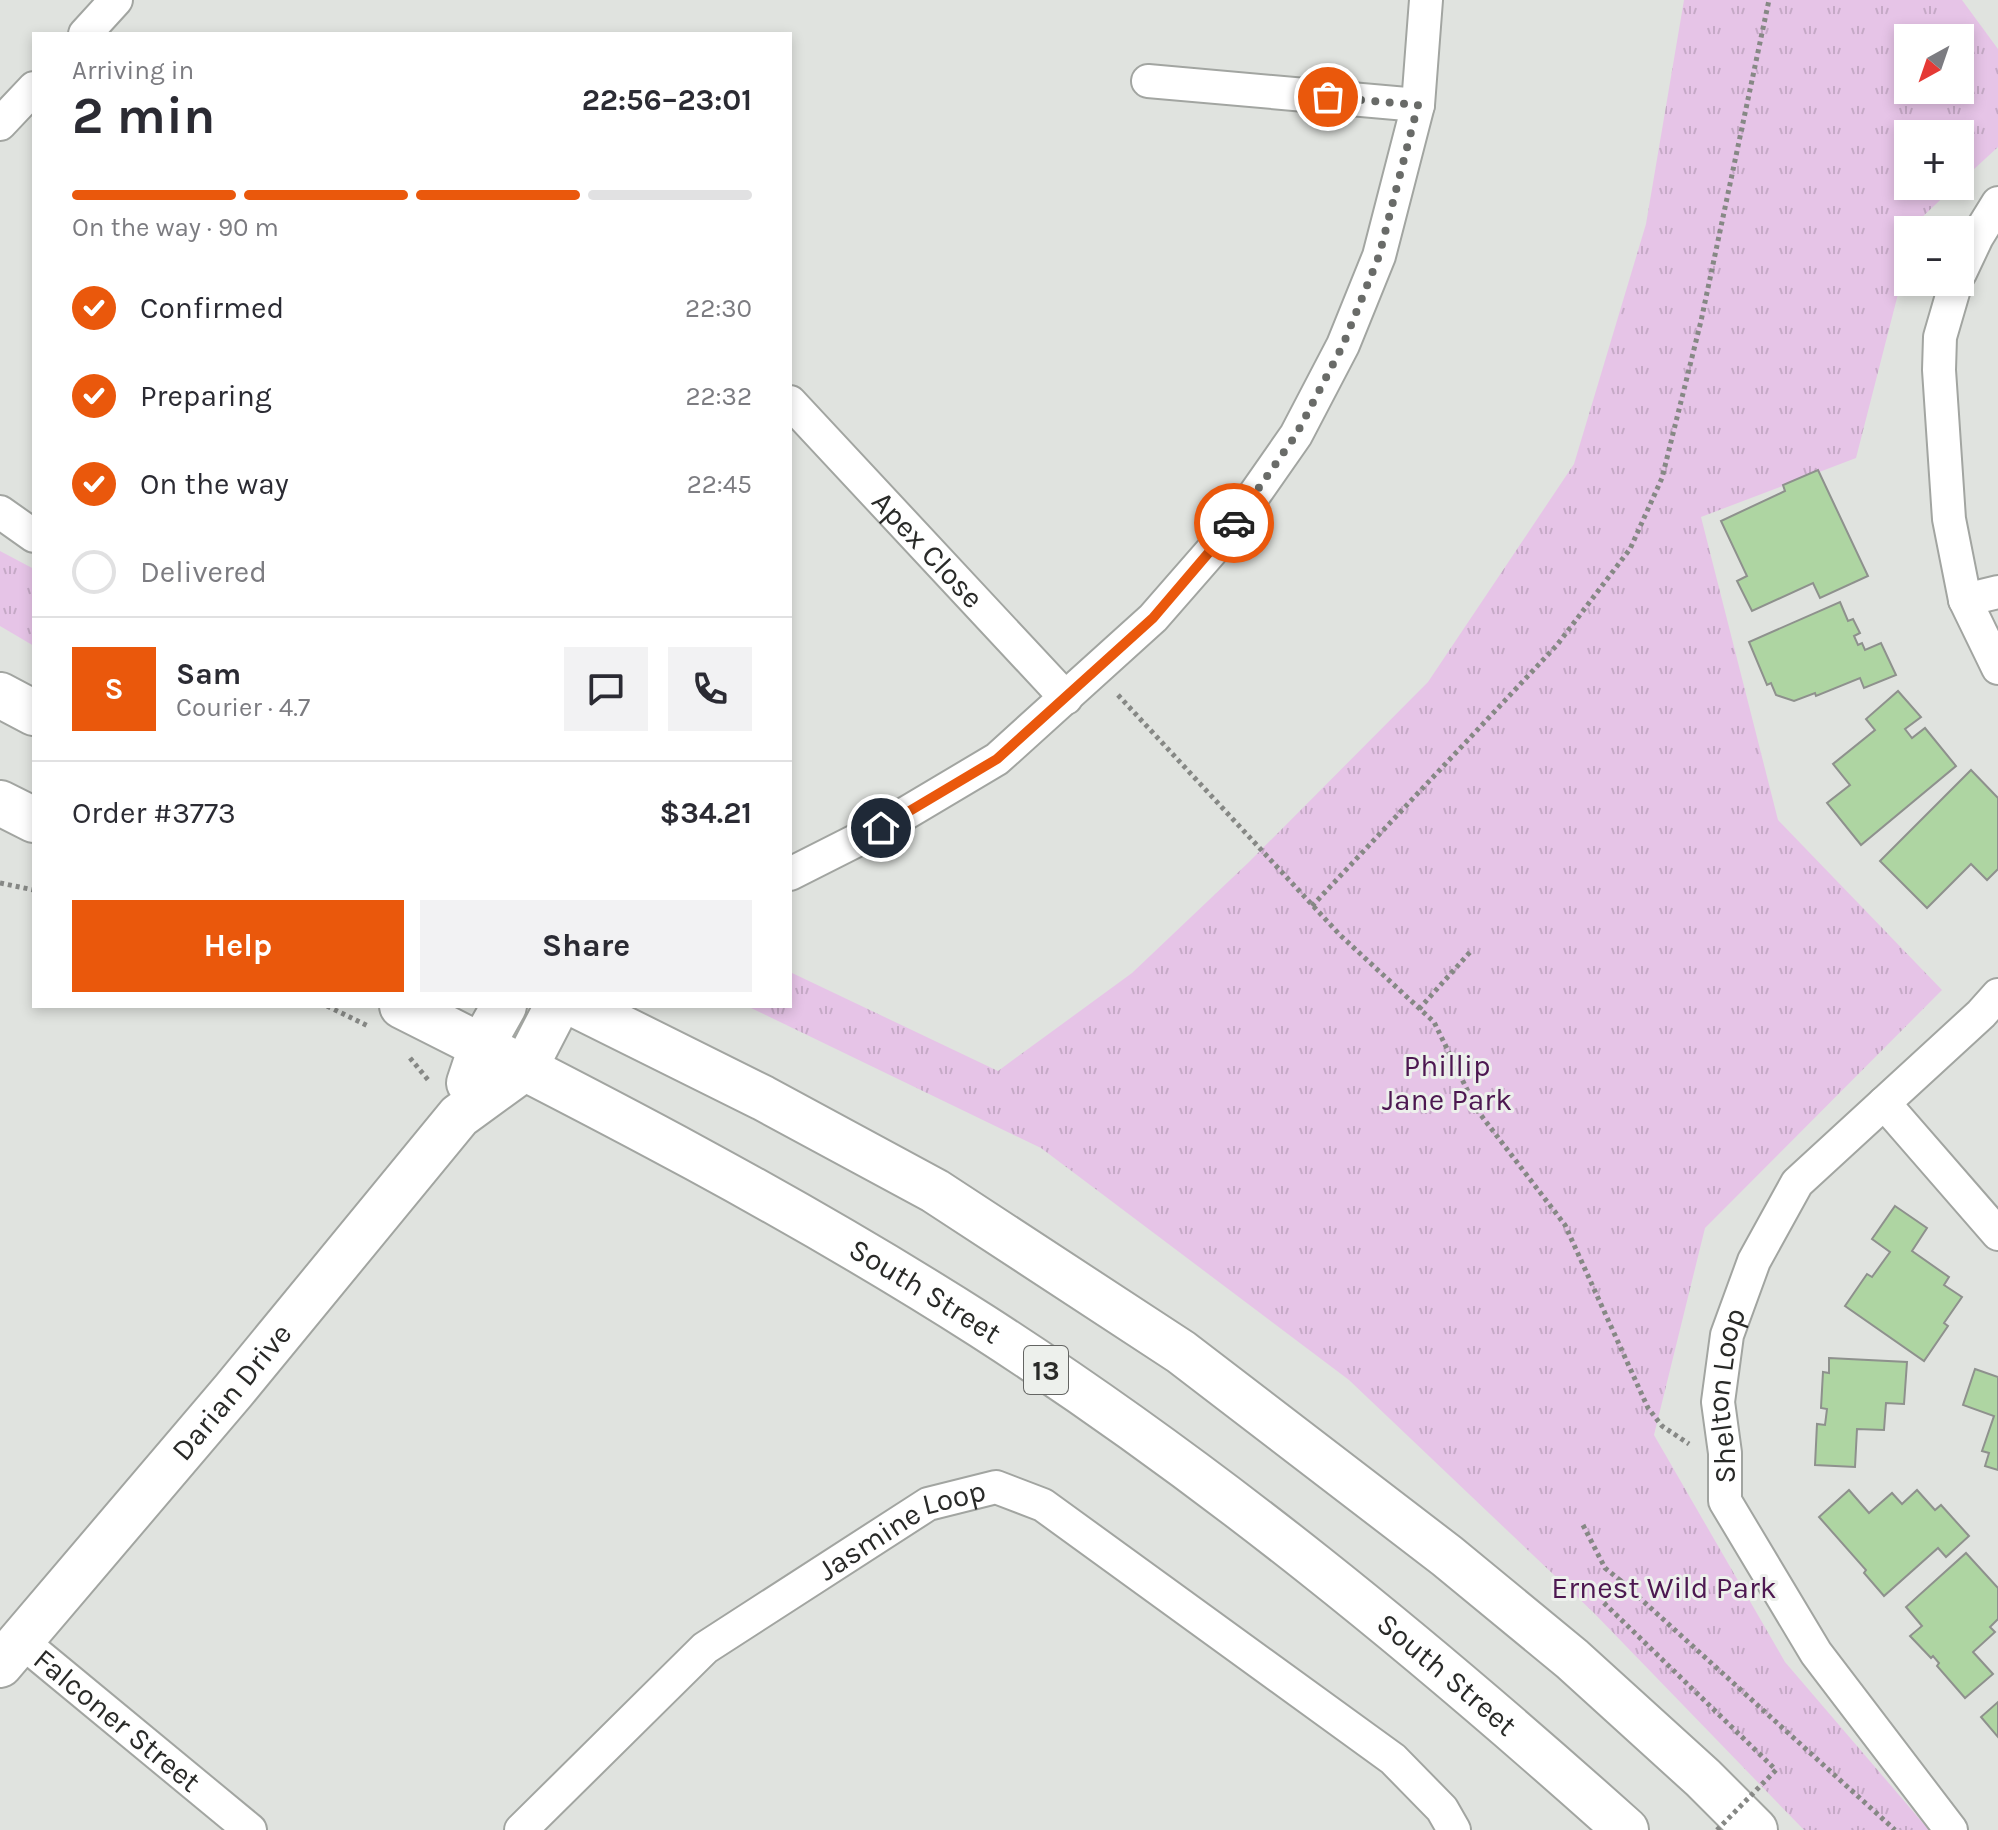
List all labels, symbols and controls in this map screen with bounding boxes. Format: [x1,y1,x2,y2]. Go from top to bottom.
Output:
north arrow [1894,24,1974,104]
map controls [1894,24,1974,296]
text: Arriving in [72,55,194,86]
pin [1294,63,1362,131]
icon: bag [1306,75,1350,119]
text: 22:56–23:01 [582,82,752,118]
text: 2 min [72,85,215,146]
button: + [1894,120,1974,200]
text: On the way · 90 m [72,212,279,243]
button: − [1894,216,1974,296]
icon: check [72,286,116,330]
text: Confirmed [140,290,284,326]
text: 22:30 [685,293,752,324]
icon: check [72,374,116,418]
text: Preparing [140,378,272,414]
text: 22:32 [685,381,752,412]
icon: check [72,462,116,506]
text: On the way [140,466,289,502]
text: 22:45 [687,469,752,500]
courier [1194,483,1274,563]
street label: Apex Close [864,484,991,616]
icon: car [1212,501,1256,545]
text: Delivered [140,554,267,590]
button: chat [564,647,648,731]
button: phone [668,647,752,731]
text: Sam [176,656,241,692]
text: S [104,671,124,707]
text: Courier · 4.7 [176,692,310,723]
pin [847,794,915,862]
text: Order #3773 [72,795,236,831]
text: $34.21 [660,795,752,831]
icon: home [859,806,903,850]
button: Help [72,900,404,992]
button: Share [420,900,752,992]
park label: Phillip Jane Park [1382,1048,1512,1118]
street label: South Street [843,1231,1008,1351]
street label: Shelton Loop [1699,1303,1753,1483]
street label: Darian Drive [164,1316,299,1468]
road number: 13 [1024,1346,1068,1394]
street label: Jasmine Loop [811,1472,990,1588]
park label: Ernest Wild Park [1551,1570,1777,1606]
street label: South Street [1370,1605,1524,1743]
street label: Falconer Street [26,1641,208,1800]

